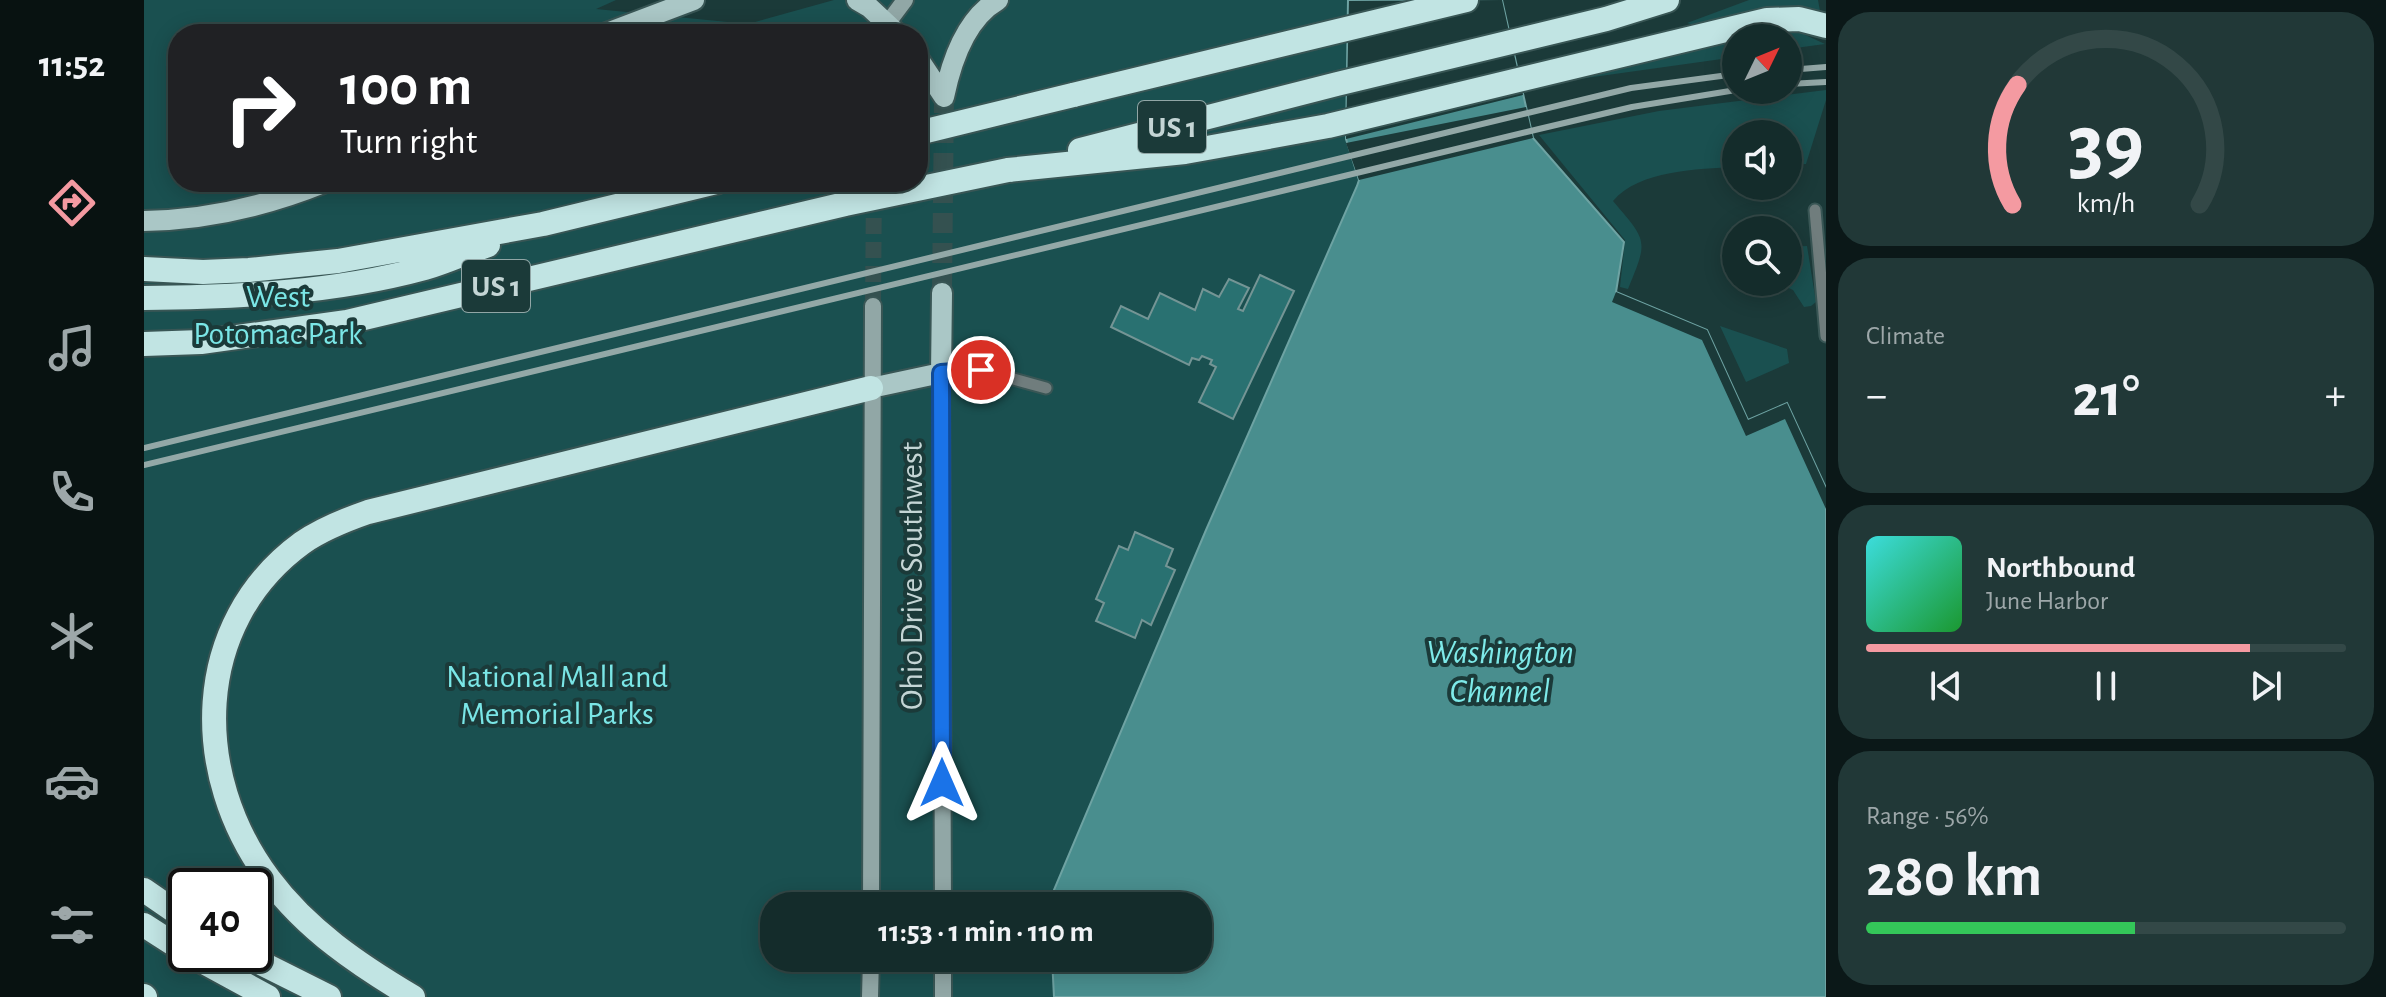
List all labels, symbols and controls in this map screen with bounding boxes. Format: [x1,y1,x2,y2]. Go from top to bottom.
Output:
north arrow [1722,24,1802,104]
map controls [1722,24,1802,296]
text: 11:52 [39,47,105,83]
icon: right [208,56,312,160]
text: 100 m [340,59,472,115]
road number: US 1 [1138,101,1206,153]
text: 39 [2068,104,2144,188]
button: sound [1722,120,1802,200]
text: Turn right [340,124,477,160]
icon: directions [44,175,100,231]
text: km/h [2077,189,2135,218]
button: search [1722,216,1802,296]
road number: US 1 [462,260,530,312]
park label: West Potomac Park [193,281,363,350]
icon: music [44,320,100,376]
text: Climate [1866,323,1945,349]
pin [947,336,1015,404]
icon: arrive [959,348,1003,392]
text: 21° [2072,367,2140,427]
text: − [1866,374,1887,418]
text: + [2325,374,2346,418]
street label: Ohio Drive Southwest [896,442,928,710]
icon: phone [44,464,100,520]
text: Northbound [1986,553,2135,583]
text: June Harbor [1986,588,2108,614]
icon: climate [44,608,100,664]
water label: Washington Channel [1426,636,1574,709]
park label: National Mall and Memorial Parks [446,661,668,730]
icon: previous [1924,664,1968,708]
icon: pause [2084,664,2128,708]
icon: next [2244,664,2288,708]
position arrow [900,741,984,825]
icon: car [44,753,100,809]
text: Range · 56% [1866,803,1989,829]
text: 280 km [1866,847,2042,907]
speed limit sign: 40 [168,868,272,972]
icon: filters [44,897,100,953]
text: 11:53 · 1 min · 110 m [878,917,1094,947]

